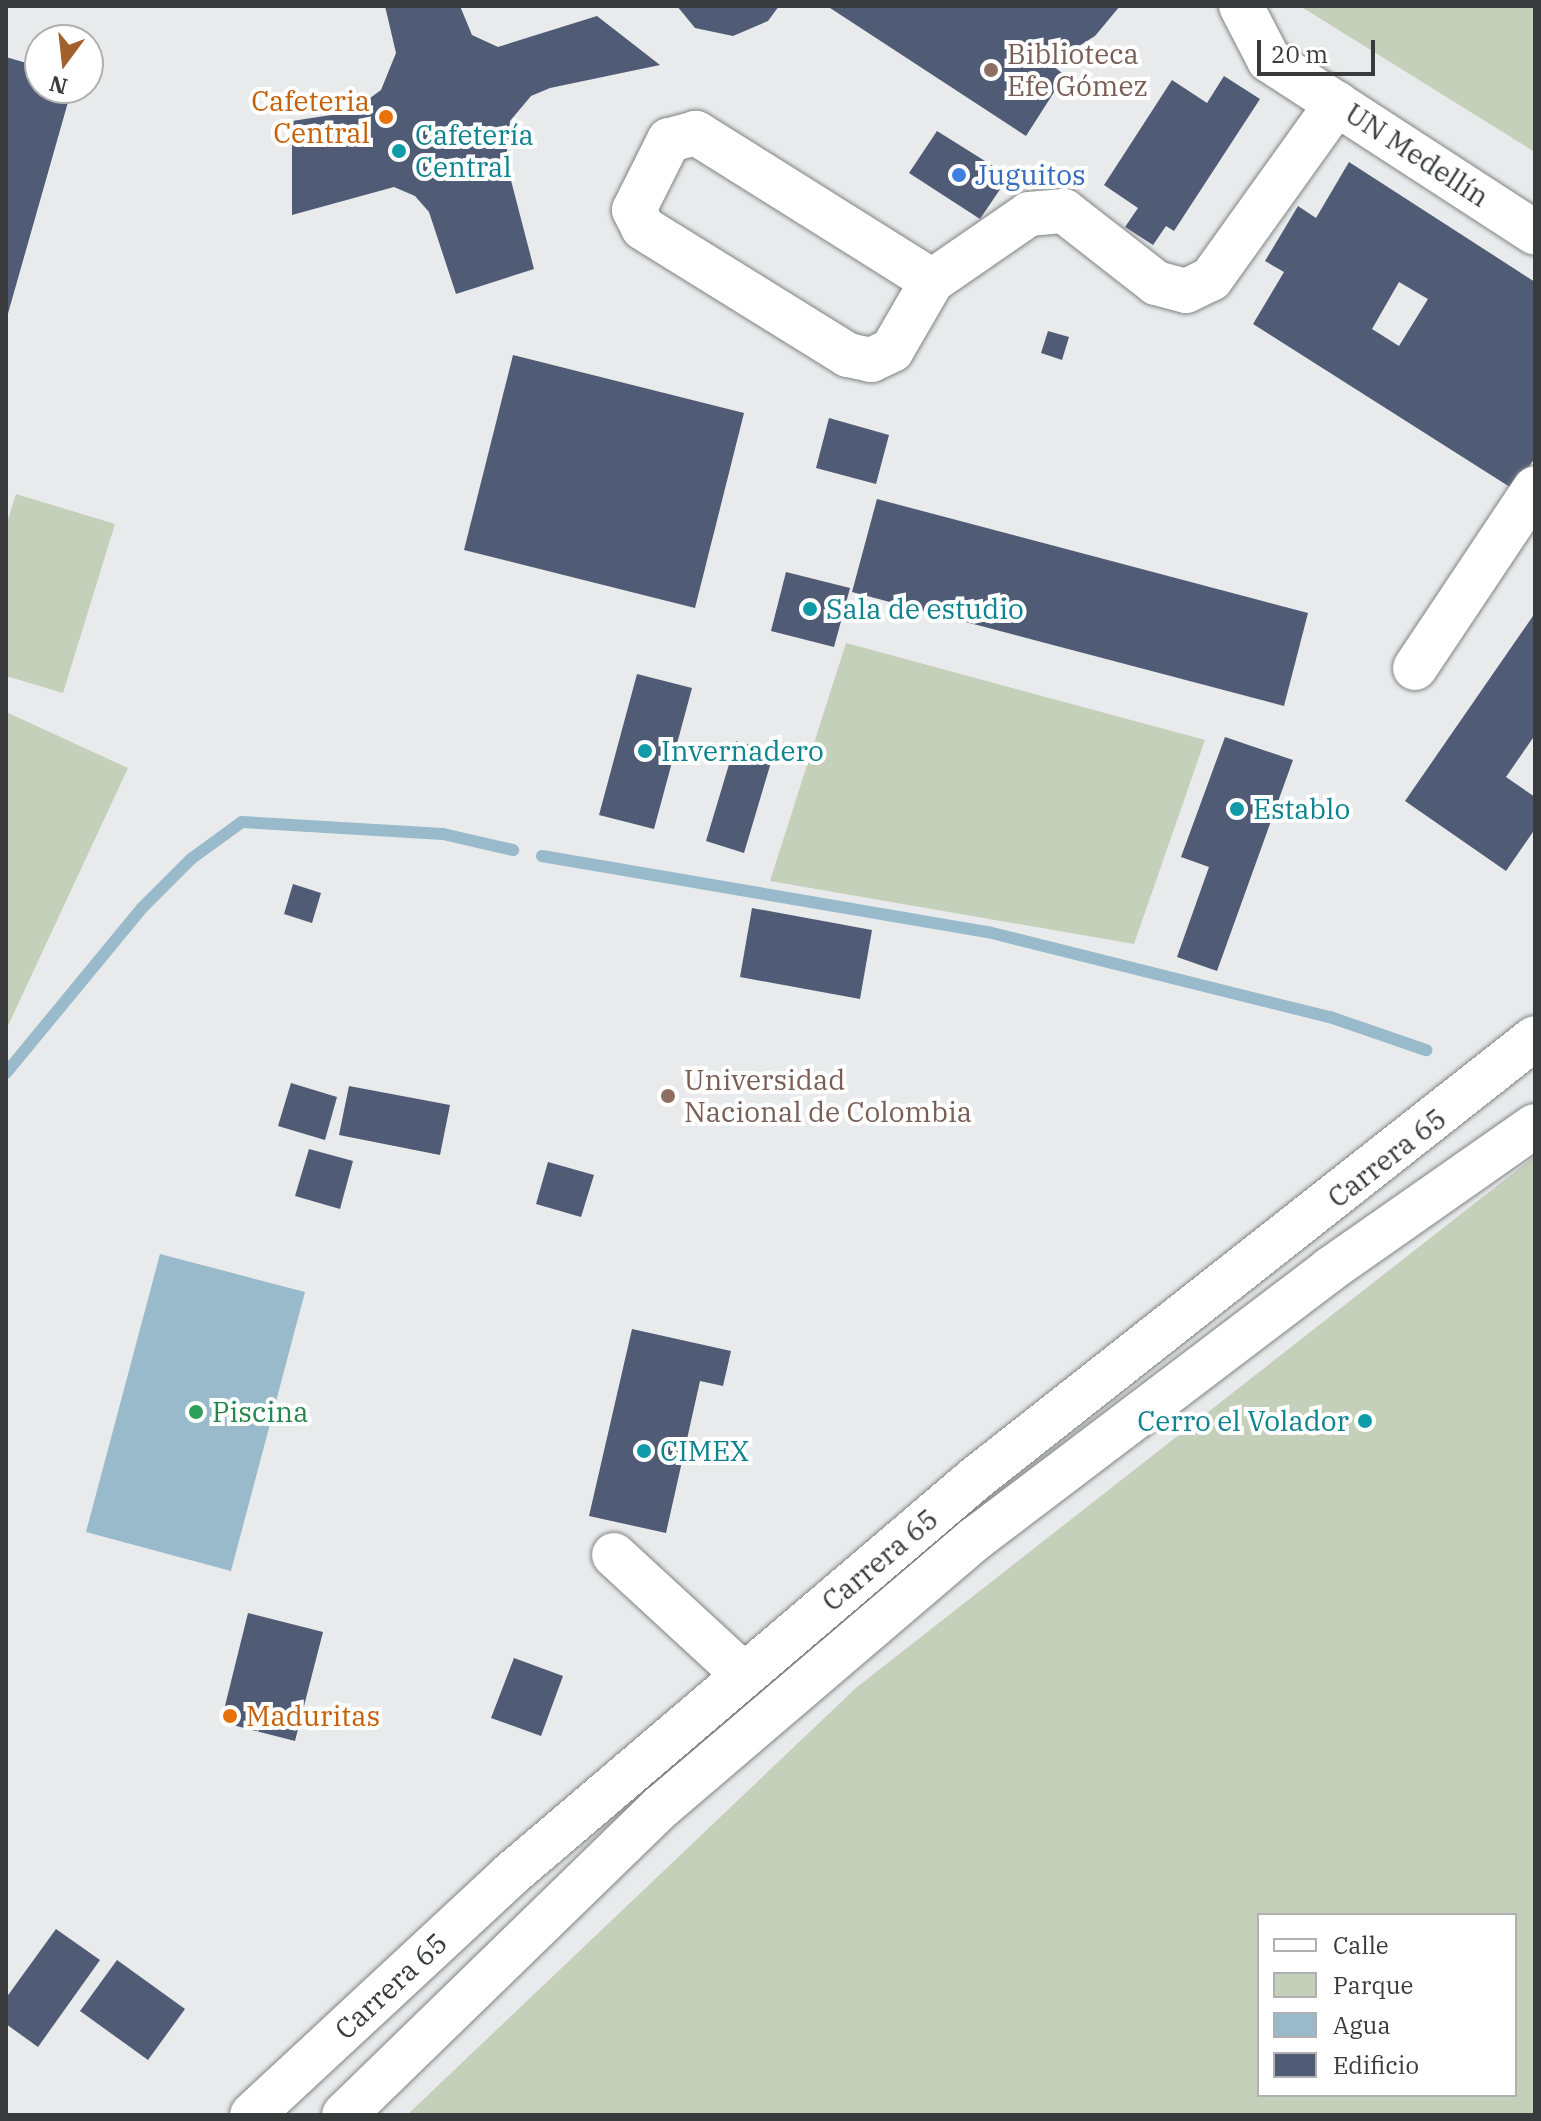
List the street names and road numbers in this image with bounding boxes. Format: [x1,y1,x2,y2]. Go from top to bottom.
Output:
street label: UN Medellín [1339,96,1495,214]
street label: Carrera 65 [1321,1101,1453,1215]
street label: Carrera 65 [815,1502,945,1618]
street label: Carrera 65 [328,1926,454,2046]

